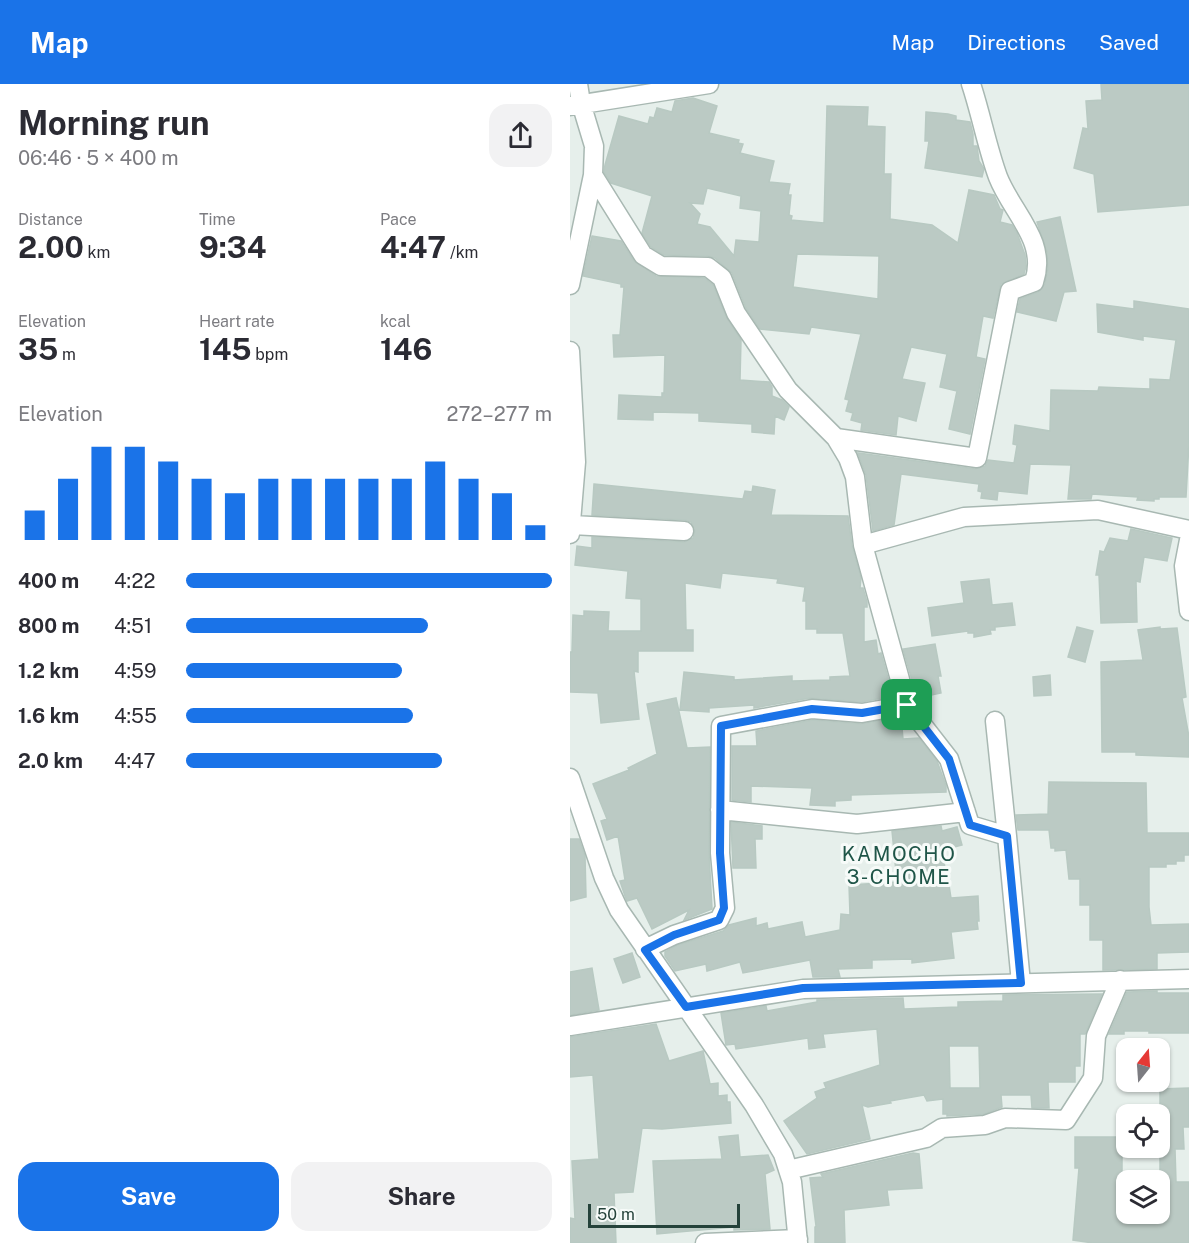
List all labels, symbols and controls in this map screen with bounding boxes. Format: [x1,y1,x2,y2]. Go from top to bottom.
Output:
text: Map [30,26,89,59]
text: Map [892,30,934,55]
text: Directions [967,30,1066,55]
text: Saved [1099,30,1159,55]
text: Morning run [18,104,210,142]
button: share [489,104,552,167]
text: 06:46 · 5 × 400 m [18,146,179,170]
text: Distance [18,210,83,229]
text: Time [199,210,235,229]
text: Pace [380,210,417,229]
text: 2.00 [18,229,84,265]
text: 9:34 [199,229,266,265]
text: 4:47 [380,229,446,265]
text: km [84,243,110,262]
text: /km [446,243,478,262]
text: Elevation [18,312,86,331]
text: Heart rate [199,312,275,331]
text: kcal [380,312,411,331]
text: 35 [18,331,58,367]
text: 145 [199,331,251,367]
text: 146 [380,331,432,367]
text: m [58,345,76,364]
text: bpm [251,345,288,364]
text: Elevation [18,402,103,426]
text: 272–277 m [447,402,552,426]
text: 400 m [18,569,79,593]
text: 4:22 [114,569,155,593]
text: 800 m [18,614,80,638]
text: 4:51 [114,614,152,638]
text: 1.2 km [18,659,79,683]
text: 4:59 [114,659,156,683]
pin [881,679,932,730]
icon: arrive [890,688,923,721]
text: 1.6 km [18,704,79,728]
text: 4:55 [114,704,157,728]
text: 2.0 km [18,749,83,773]
text: 4:47 [114,749,156,773]
district label: KAMOCHO 3-CHOME [842,842,956,889]
north arrow [1116,1038,1170,1092]
map controls [1116,1038,1170,1224]
button: locate [1116,1104,1170,1158]
button: Save [18,1162,279,1231]
button: Share [291,1162,552,1231]
button: layers [1116,1170,1170,1224]
scale bar [588,1201,740,1228]
text: 50 m [597,1205,635,1224]

